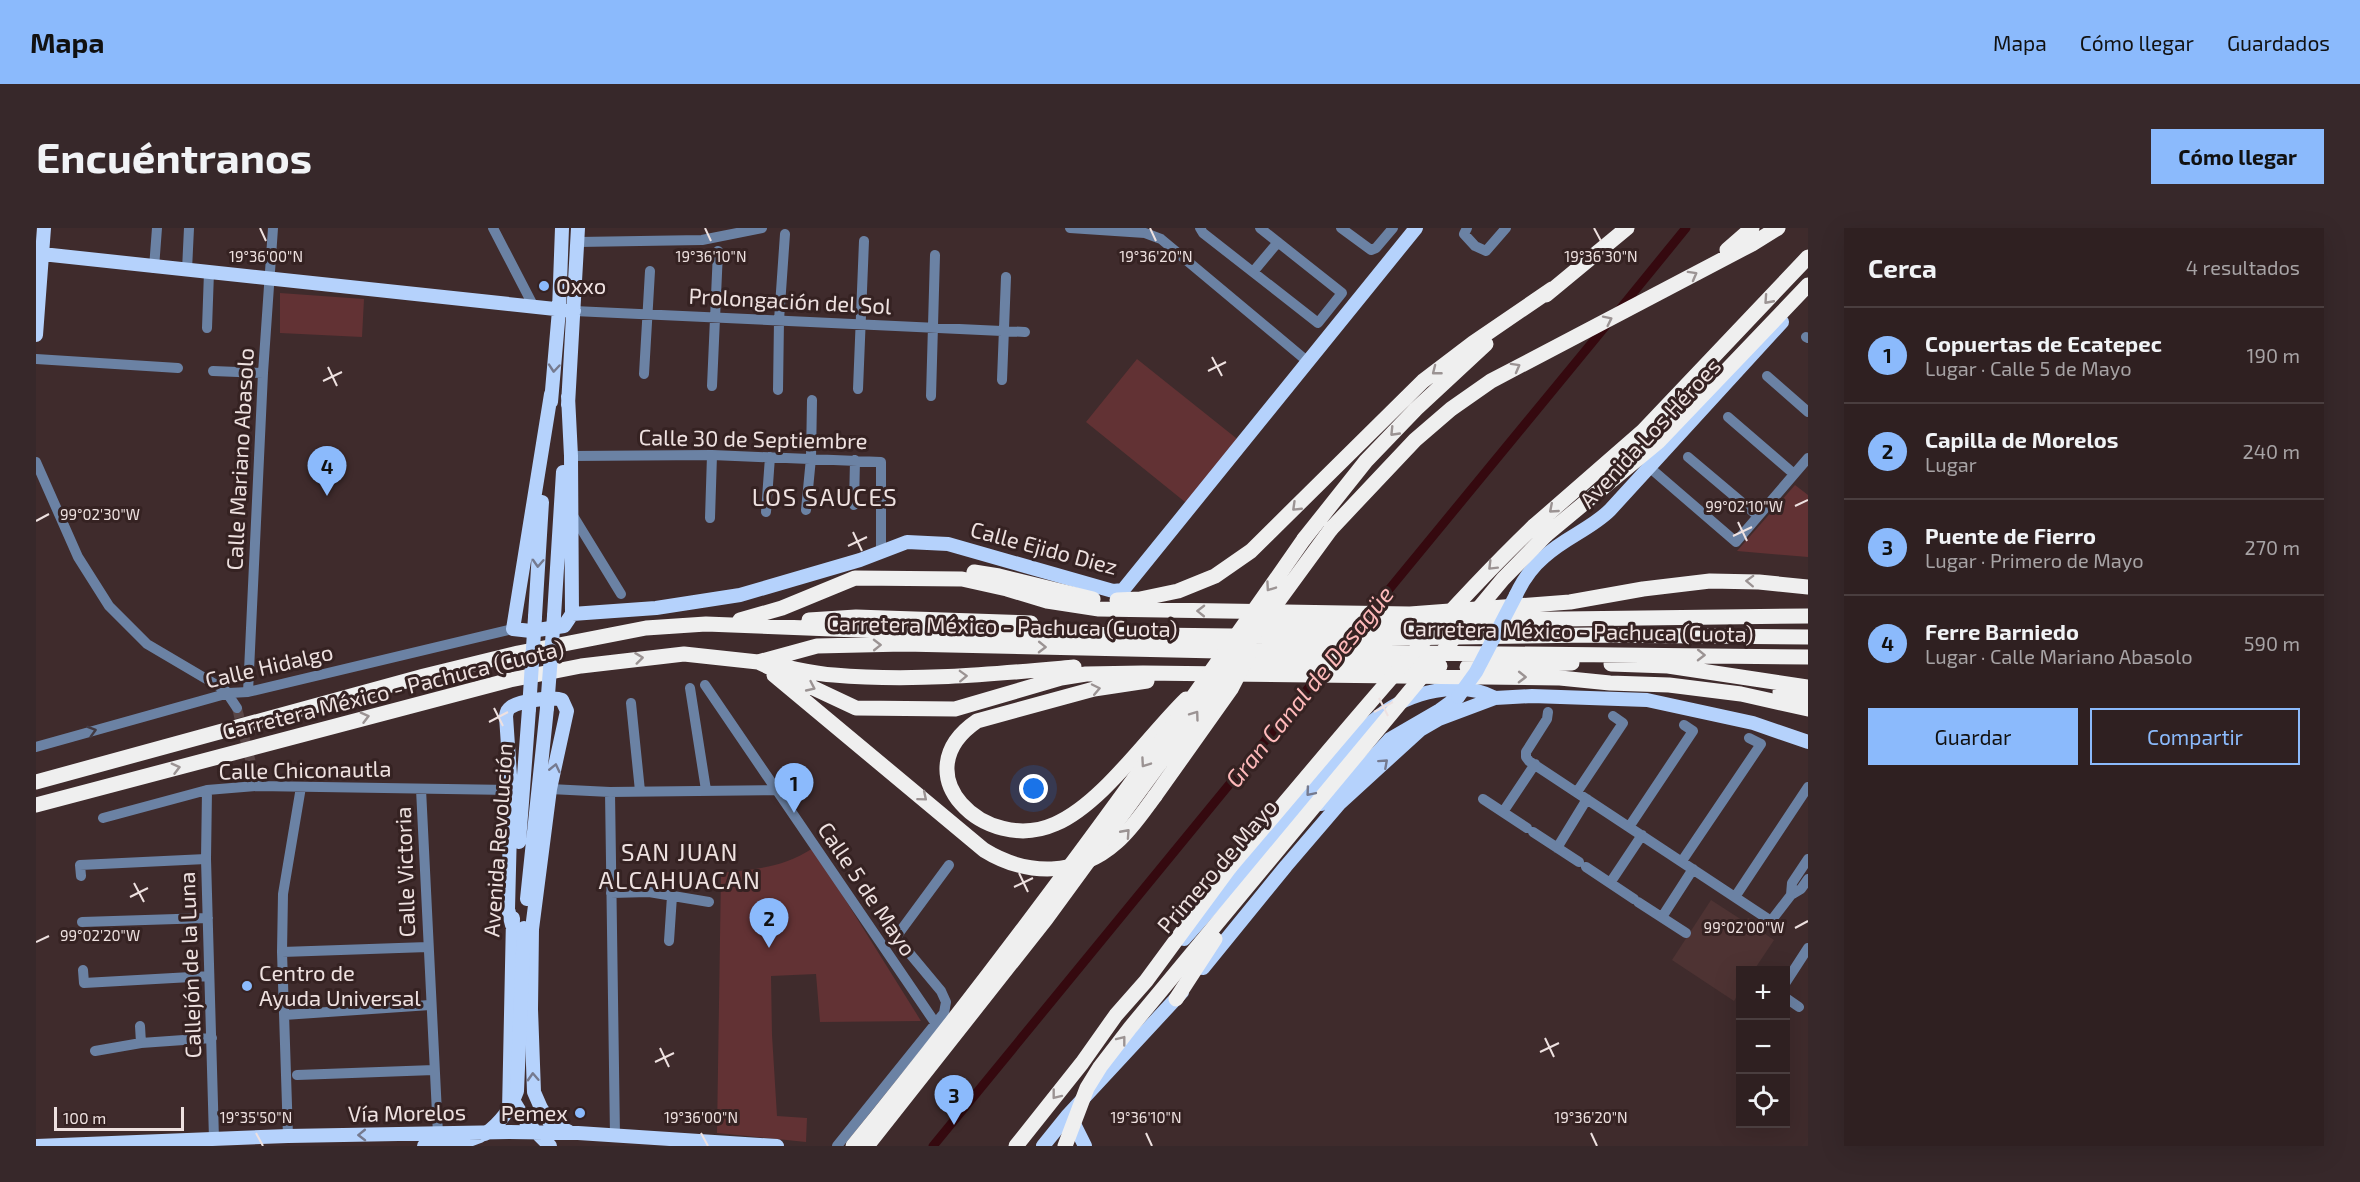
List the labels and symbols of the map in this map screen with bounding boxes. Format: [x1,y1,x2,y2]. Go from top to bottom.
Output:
text: 19°36'00"N [229,247,303,265]
text: 19°36'10"N [676,247,746,265]
text: 19°36'20"N [1119,247,1193,265]
text: 19°36'30"N [1564,247,1638,265]
one-way arrow [1686,271,1697,282]
place label: Oxxo [556,272,606,298]
marker: Oxxo [537,279,551,293]
street label: Prolongación del Sol [688,282,893,318]
one-way arrow [1765,292,1776,303]
one-way arrow [1602,315,1613,327]
street label: Calle Mariano Abasolo [220,347,258,571]
street label: Avenida Los Héroes [1573,352,1725,512]
one-way arrow [1510,363,1520,374]
one-way arrow [548,364,561,373]
one-way arrow [1432,364,1443,375]
street label: Calle 30 de Septiembre [638,423,868,453]
one-way arrow [1390,425,1401,436]
pin: 4 [308,446,346,496]
district label: LOS SAUCES [752,482,898,511]
text: 99°02'10"W [1705,497,1783,515]
one-way arrow [1292,499,1303,510]
one-way arrow [1550,502,1560,513]
text: 99°02'30"W [60,505,140,523]
street label: Calle Ejido Diez [968,515,1120,580]
one-way arrow [531,558,544,567]
one-way arrow [1489,559,1500,570]
one-way arrow [1745,575,1754,588]
water label: Gran Canal de Desagüe [1219,579,1399,793]
one-way arrow [1266,581,1277,592]
one-way arrow [1197,605,1206,617]
street label: Carretera México - Pachuca (Cuota) [826,609,1178,641]
street label: Carretera México - Pachuca (Cuota) [1402,614,1754,646]
street label: Carretera México - Pachuca (Cuota) [219,634,566,744]
street label: Calle Hidalgo [202,638,335,692]
one-way arrow [873,638,882,651]
one-way arrow [1037,641,1046,653]
one-way arrow [1697,649,1706,661]
one-way arrow [635,653,644,665]
one-way arrow [958,670,967,682]
one-way arrow [1518,671,1527,684]
one-way arrow [805,679,816,691]
one-way arrow [1091,684,1101,697]
one-way arrow [1188,711,1199,722]
one-way arrow [360,712,370,725]
one-way arrow [87,726,97,739]
street label: Avenida Revolución [477,742,517,938]
street label: Calle Chiconautla [218,754,392,784]
one-way arrow [1141,756,1152,767]
one-way arrow [1377,759,1388,770]
one-way arrow [171,762,181,775]
one-way arrow [548,763,561,773]
pin: 1 [774,764,813,813]
your location [1019,774,1048,803]
one-way arrow [1306,785,1317,796]
one-way arrow [917,790,928,801]
street label: Primero de Mayo [1151,793,1281,938]
street label: Calle Victoria [389,806,419,938]
street label: Calle 5 de Mayo [813,817,922,960]
one-way arrow [1119,829,1130,839]
district label: SAN JUAN ALCAHUACAN [599,837,761,894]
street label: Callejón de la Luna [173,871,206,1059]
pin: 2 [750,898,788,948]
text: 99°02'00"W [1704,918,1784,936]
text: 99°02'20"W [60,926,140,944]
place label: Centro de Ayuda Universal [259,959,421,1010]
marker: Centro de Ayuda Universal [240,979,254,993]
one-way arrow [1114,1035,1125,1046]
one-way arrow [527,1073,540,1082]
pin: 3 [934,1076,974,1125]
one-way arrow [1053,1089,1064,1100]
street label: Vía Morelos [348,1098,466,1126]
place label: Pemex [501,1099,568,1125]
scale bar [54,1104,184,1132]
marker: Pemex [573,1106,587,1120]
text: 19°35'50"N [220,1108,292,1126]
text: 19°36'00"N [664,1108,738,1126]
text: 19°36'10"N [1111,1108,1181,1126]
text: 19°36'20"N [1554,1108,1628,1126]
one-way arrow [358,1128,367,1141]

